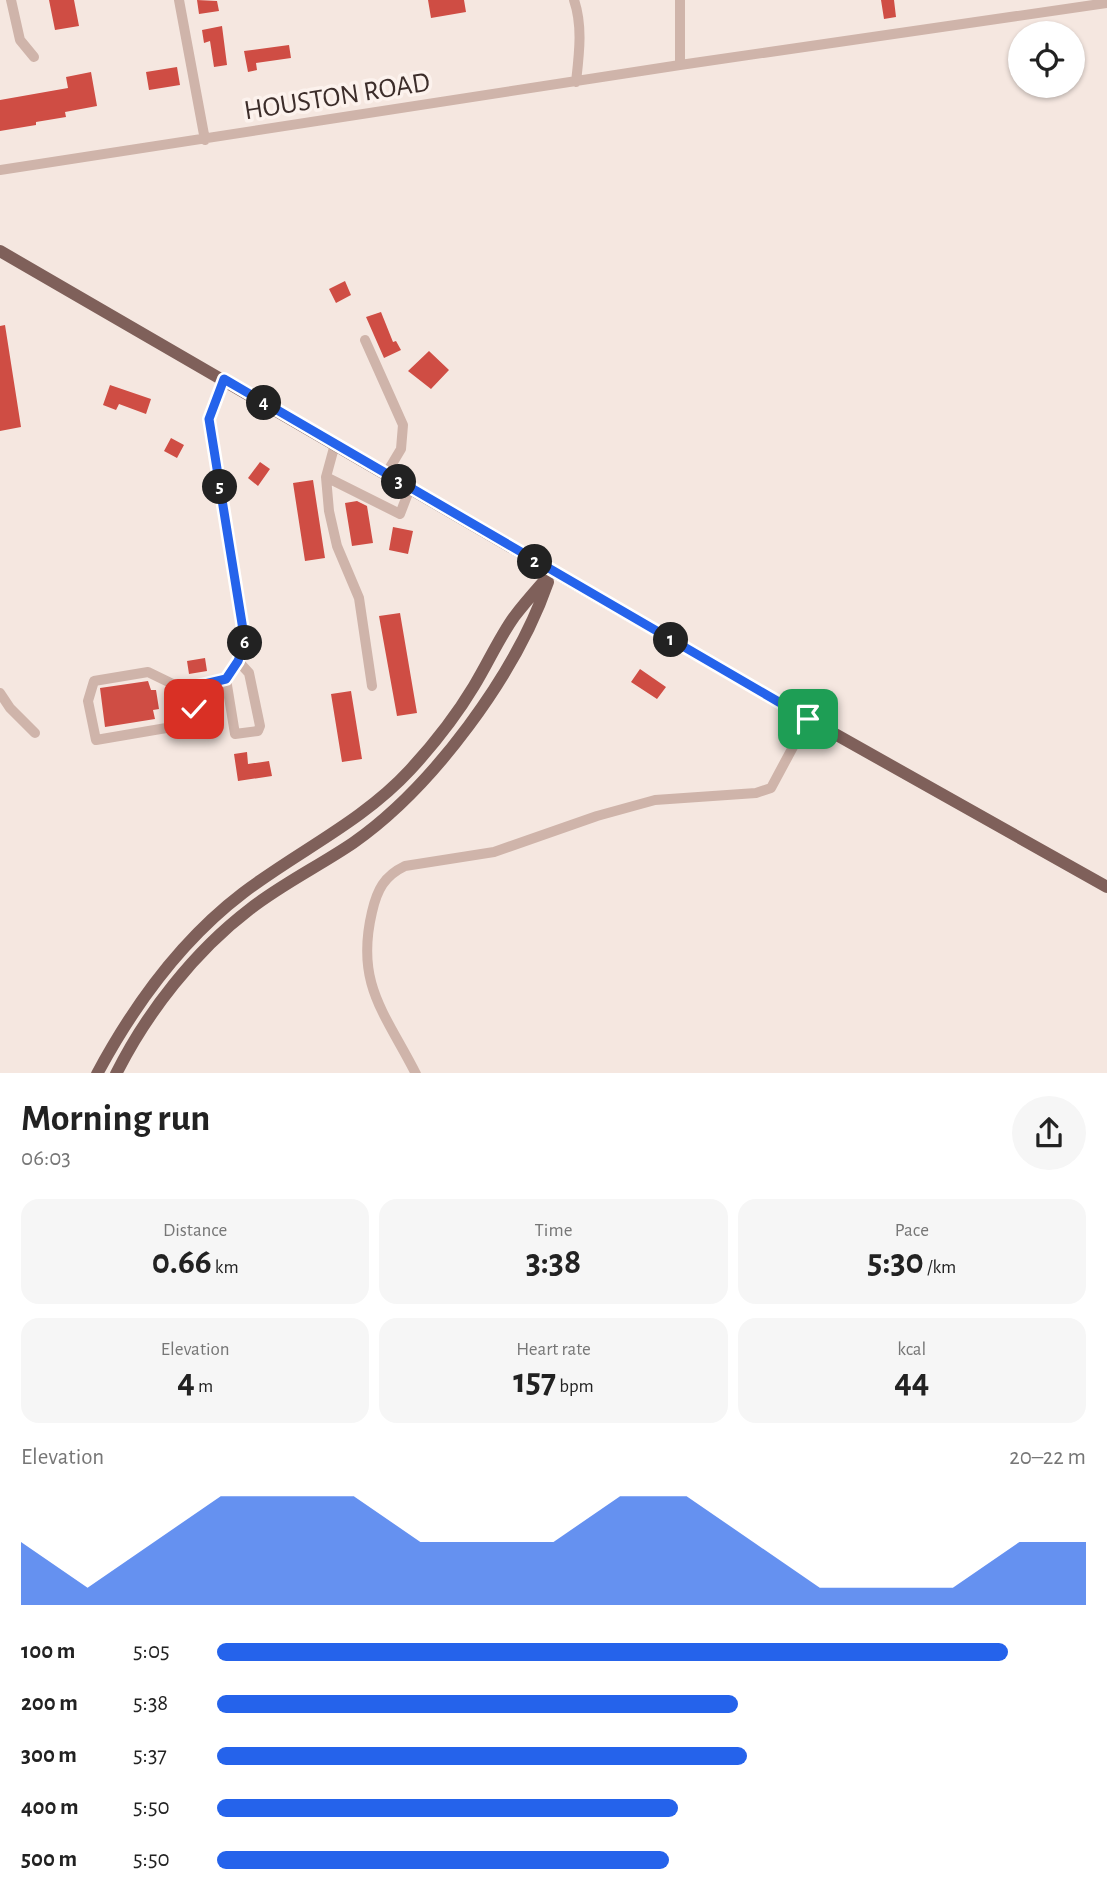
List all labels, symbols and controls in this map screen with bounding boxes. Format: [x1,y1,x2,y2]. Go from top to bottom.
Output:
map controls [1008,21,1085,98]
button: locate [1008,21,1085,98]
street label: HOUSTON ROAD [242,68,432,126]
pin: 4 [246,386,282,420]
text: 4 [259,393,268,412]
pin: 3 [382,464,416,500]
pin: 5 [202,470,238,504]
text: 3 [394,472,403,491]
text: 5 [215,477,224,496]
pin: 2 [518,544,552,580]
text: 2 [530,552,539,571]
pin: 1 [654,622,688,658]
pin: 6 [228,626,262,660]
text: 1 [667,630,674,649]
text: 6 [240,633,249,652]
pin [164,679,224,739]
pin [778,689,838,749]
icon: check [175,690,213,728]
icon: arrive [789,700,827,738]
button: share [1012,1096,1086,1170]
text: Morning run [21,1100,210,1138]
text: 06:03 [21,1147,71,1170]
text: Distance [163,1221,227,1240]
text: Time [535,1221,572,1240]
text: Pace [895,1221,929,1240]
text: 0.66 [152,1245,212,1280]
text: 3:38 [526,1245,581,1280]
text: 5:30 [867,1245,924,1280]
text: km [212,1258,239,1277]
text: /km [924,1258,956,1277]
text: Elevation [161,1340,230,1359]
text: Heart rate [516,1340,591,1359]
text: kcal [897,1340,926,1359]
text: 4 [177,1364,195,1399]
text: 157 [513,1364,556,1399]
text: 44 [894,1364,929,1399]
text: m [195,1377,213,1396]
text: bpm [556,1377,594,1396]
text: Elevation [21,1446,104,1469]
text: 20–22 m [1009,1446,1086,1469]
text: 100 m [21,1640,75,1663]
text: 5:05 [133,1640,170,1663]
text: 200 m [21,1692,78,1715]
text: 5:38 [133,1692,168,1715]
text: 300 m [21,1744,77,1767]
text: 5:37 [133,1744,167,1767]
text: 400 m [21,1796,79,1819]
text: 5:50 [133,1796,170,1819]
text: 500 m [21,1848,77,1871]
text: 5:50 [133,1848,170,1871]

